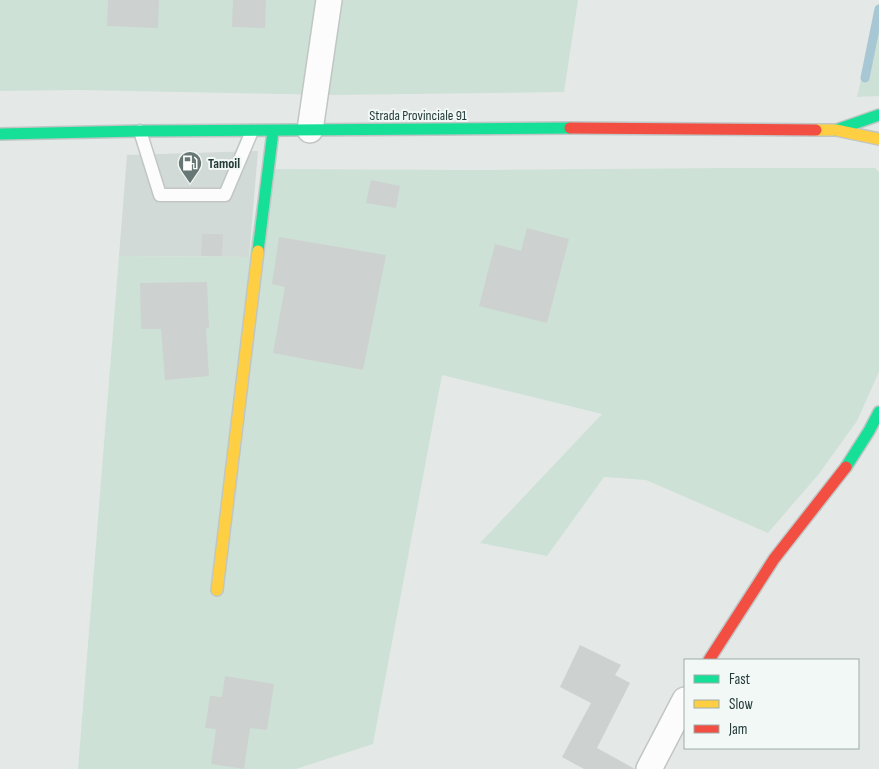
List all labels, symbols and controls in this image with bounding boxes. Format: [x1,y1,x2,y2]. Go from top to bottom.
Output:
street label: Strada Provinciale 91 [369,107,467,124]
fuel station icon: Tamoil [177,150,203,184]
place label: Tamoil [208,155,240,172]
legend [684,659,859,749]
text: Fast [729,670,751,689]
text: Slow [729,695,753,714]
text: Jam [728,720,747,739]

